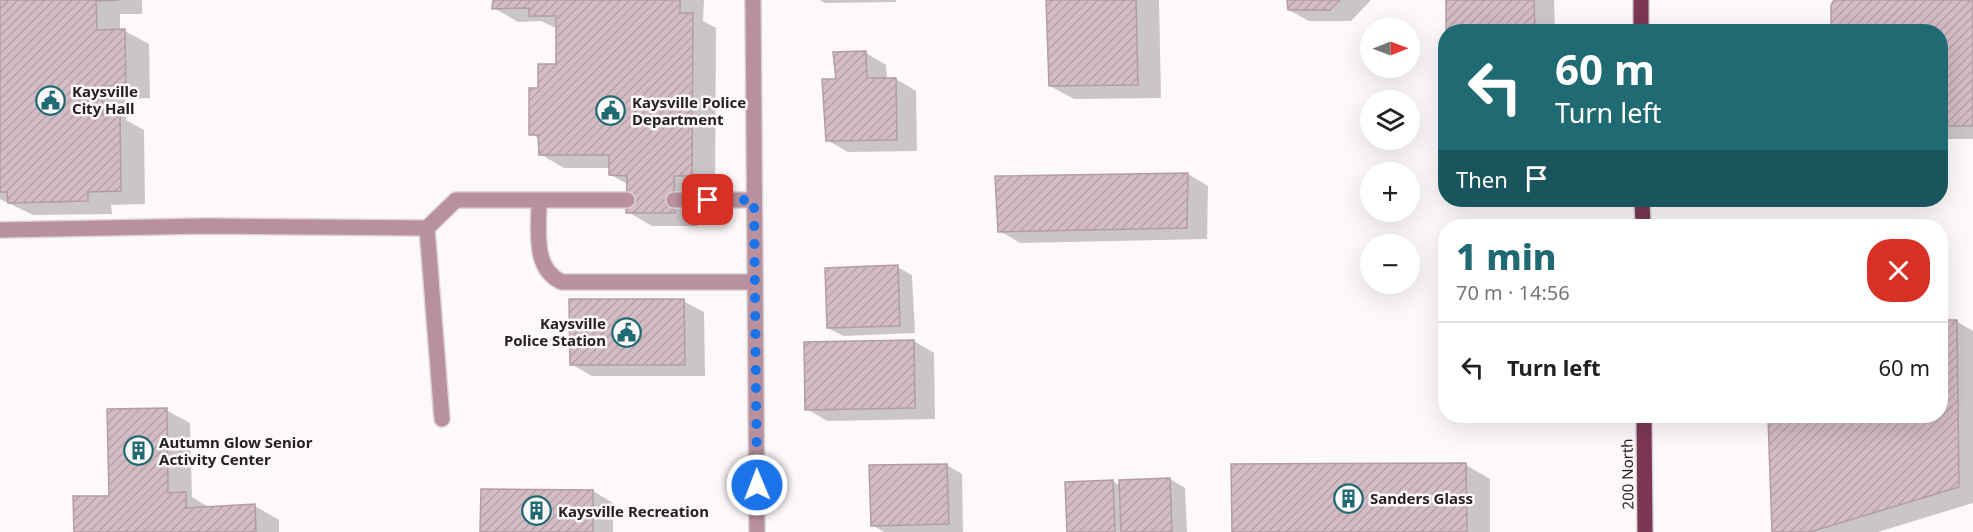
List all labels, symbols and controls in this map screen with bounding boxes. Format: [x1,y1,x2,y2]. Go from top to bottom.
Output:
north arrow [1360,18,1420,78]
map controls [1360,18,1420,294]
text: 60 m [1555,40,1655,97]
icon: left [1456,48,1534,126]
place label: Kaysville City Hall [72,81,138,118]
public building icon: Kaysville City Hall [35,84,67,116]
button: layers [1360,90,1420,150]
place label: Kaysville Police Department [632,92,746,129]
text: Turn left [1555,94,1661,131]
public building icon: Kaysville Police Department [595,95,627,127]
button: + [1360,162,1420,222]
icon: arrive [1520,162,1553,195]
text: Then [1456,164,1508,194]
pin [682,174,733,225]
icon: arrive [691,183,724,216]
text: 1 min [1456,232,1557,281]
button: − [1360,234,1420,294]
button: close [1867,239,1930,302]
text: 70 m · 14:56 [1456,279,1570,306]
place label: Kaysville Police Station [504,313,606,350]
public building icon: Kaysville Police Station [611,316,643,348]
icon: left [1456,351,1489,384]
text: Turn left [1507,352,1601,382]
text: 60 m [1879,352,1930,382]
place label: Autumn Glow Senior Activity Center [159,432,313,469]
building icon: Autumn Glow Senior Activity Center [122,435,154,467]
street label: 200 North [1616,438,1638,510]
position arrow [725,453,789,517]
building icon: Sanders Glass [1333,482,1365,514]
place label: Sanders Glass [1370,488,1473,508]
building icon: Kaysville Recreation [521,495,553,527]
place label: Kaysville Recreation [558,501,709,521]

